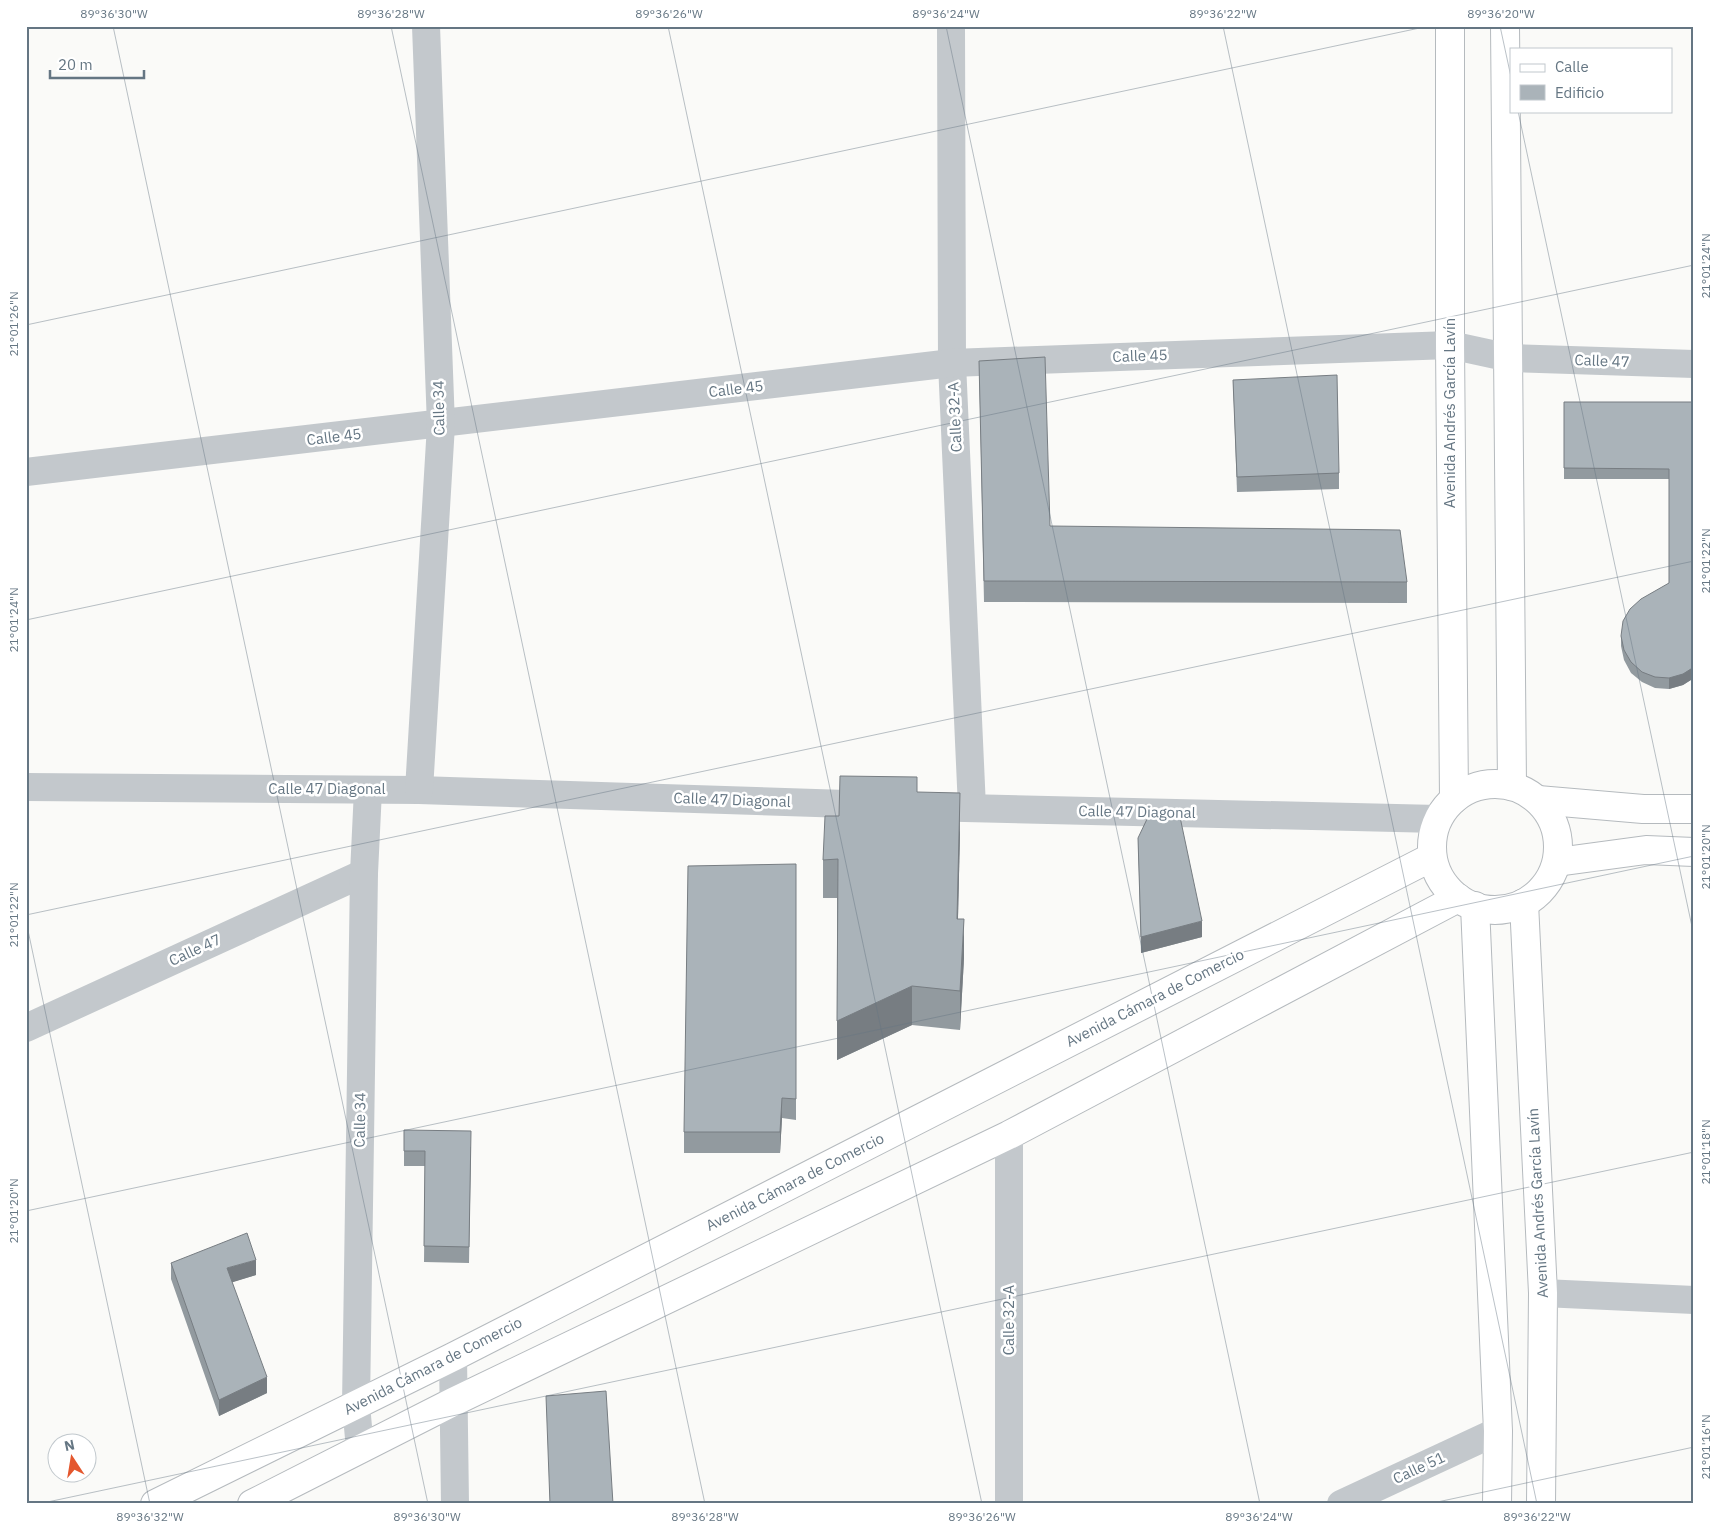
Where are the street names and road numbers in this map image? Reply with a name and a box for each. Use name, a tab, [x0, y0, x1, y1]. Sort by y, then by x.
street label: Avenida Andrés García Lavín	[1440, 318, 1459, 508]
street label: Calle 45	[1112, 345, 1168, 366]
street label: Calle 47	[1574, 350, 1630, 371]
street label: Calle 45	[707, 376, 764, 401]
street label: Calle 34	[429, 380, 448, 436]
street label: Calle 32-A	[943, 381, 966, 453]
street label: Calle 45	[305, 424, 362, 449]
street label: Calle 47 Diagonal	[268, 779, 386, 798]
street label: Calle 47 Diagonal	[673, 788, 791, 811]
street label: Calle 47 Diagonal	[1078, 801, 1196, 822]
street label: Calle 47	[166, 929, 224, 970]
street label: Avenida Cámara de Comercio	[1063, 944, 1247, 1051]
street label: Calle 34	[350, 1092, 369, 1148]
street label: Avenida Andrés García Lavín	[1523, 1107, 1552, 1299]
street label: Avenida Cámara de Comercio	[703, 1128, 887, 1235]
street label: Calle 32-A	[999, 1284, 1018, 1355]
street label: Avenida Cámara de Comercio	[341, 1312, 525, 1419]
street label: Calle 51	[1390, 1447, 1448, 1488]

